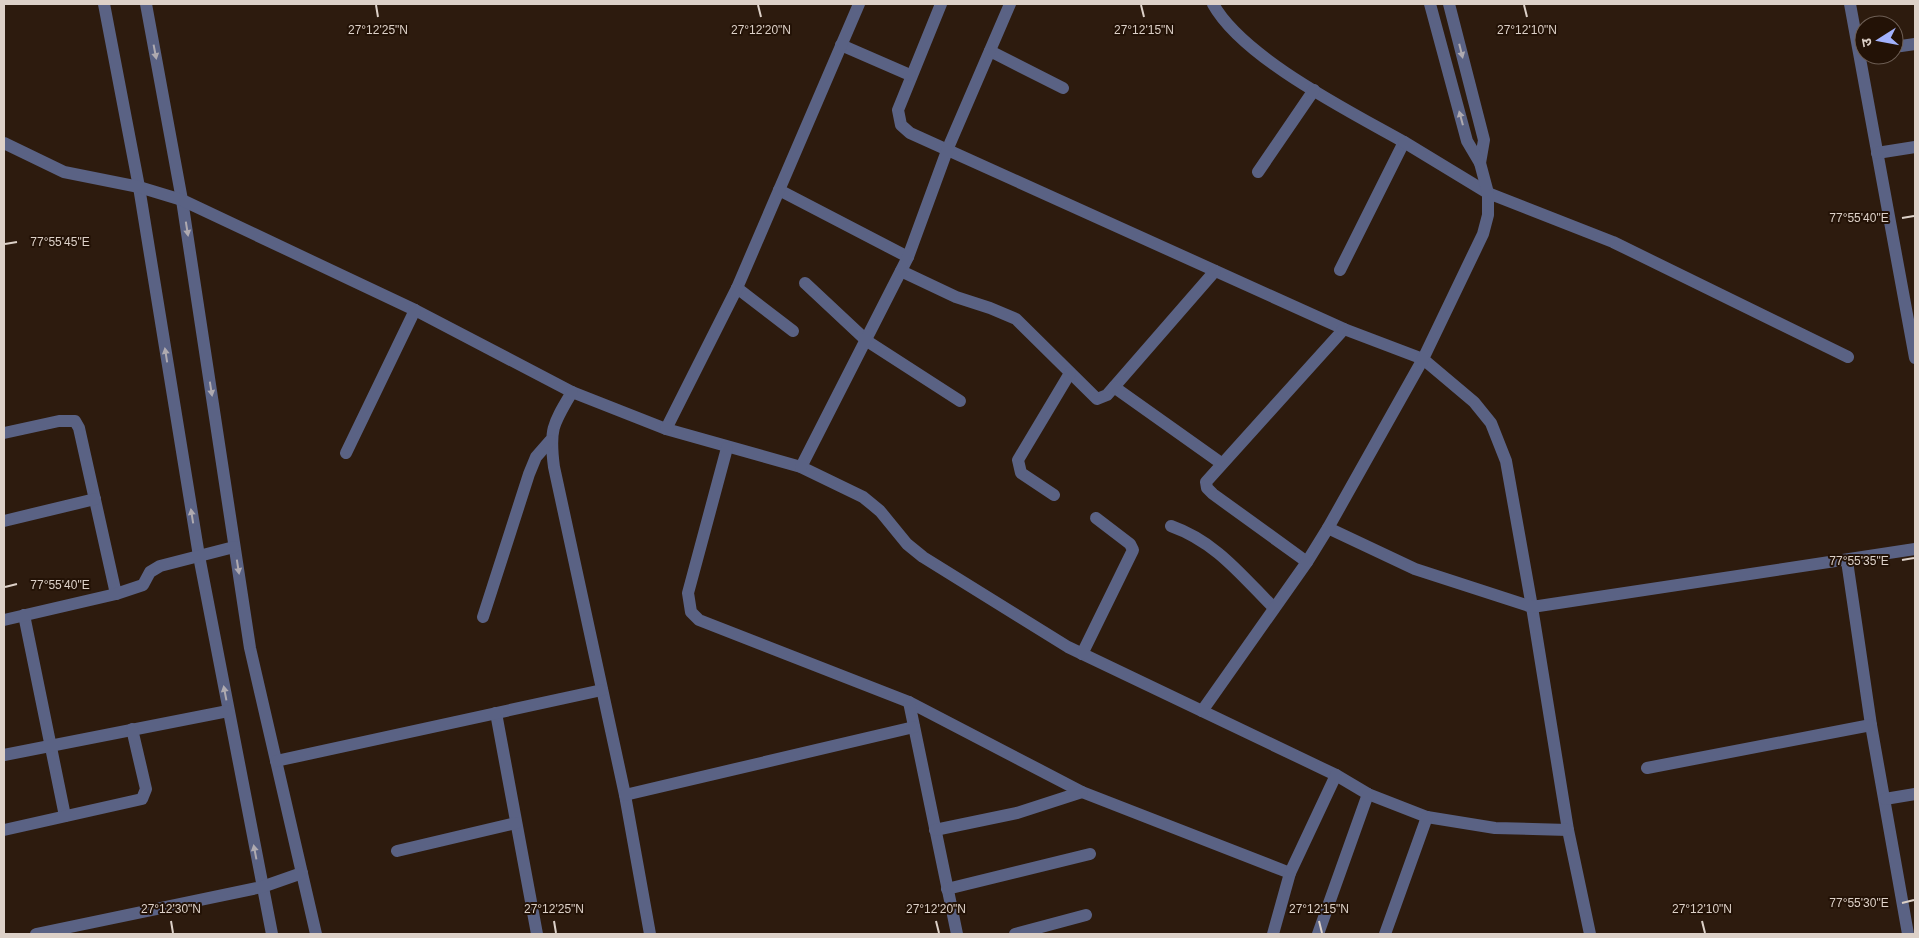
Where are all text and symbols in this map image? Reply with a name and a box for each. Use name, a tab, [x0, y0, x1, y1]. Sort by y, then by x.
north arrow	[1854, 15, 1904, 65]
text: 27°12'25"N	[348, 23, 408, 37]
text: 27°12'20"N	[731, 23, 791, 37]
text: 27°12'15"N	[1114, 23, 1174, 37]
text: 27°12'10"N	[1497, 23, 1557, 37]
text: उ	[1857, 36, 1875, 48]
one-way arrow	[1457, 43, 1465, 58]
one-way arrow	[151, 44, 159, 60]
one-way arrow	[1457, 111, 1465, 126]
text: 77°55'40"E	[1829, 211, 1889, 225]
one-way arrow	[183, 221, 191, 237]
text: 77°55'45"E	[30, 235, 90, 249]
one-way arrow	[161, 347, 169, 363]
one-way arrow	[207, 382, 215, 398]
one-way arrow	[187, 507, 195, 523]
text: 77°55'35"E	[1829, 554, 1889, 568]
one-way arrow	[234, 560, 242, 576]
text: 77°55'40"E	[30, 578, 90, 592]
one-way arrow	[220, 684, 228, 700]
one-way arrow	[251, 845, 259, 860]
text: 77°55'30"E	[1829, 896, 1889, 910]
text: 27°12'30"N	[141, 902, 201, 916]
text: 27°12'25"N	[524, 902, 584, 916]
text: 27°12'20"N	[906, 902, 966, 916]
text: 27°12'15"N	[1289, 902, 1349, 916]
text: 27°12'10"N	[1672, 902, 1732, 916]

